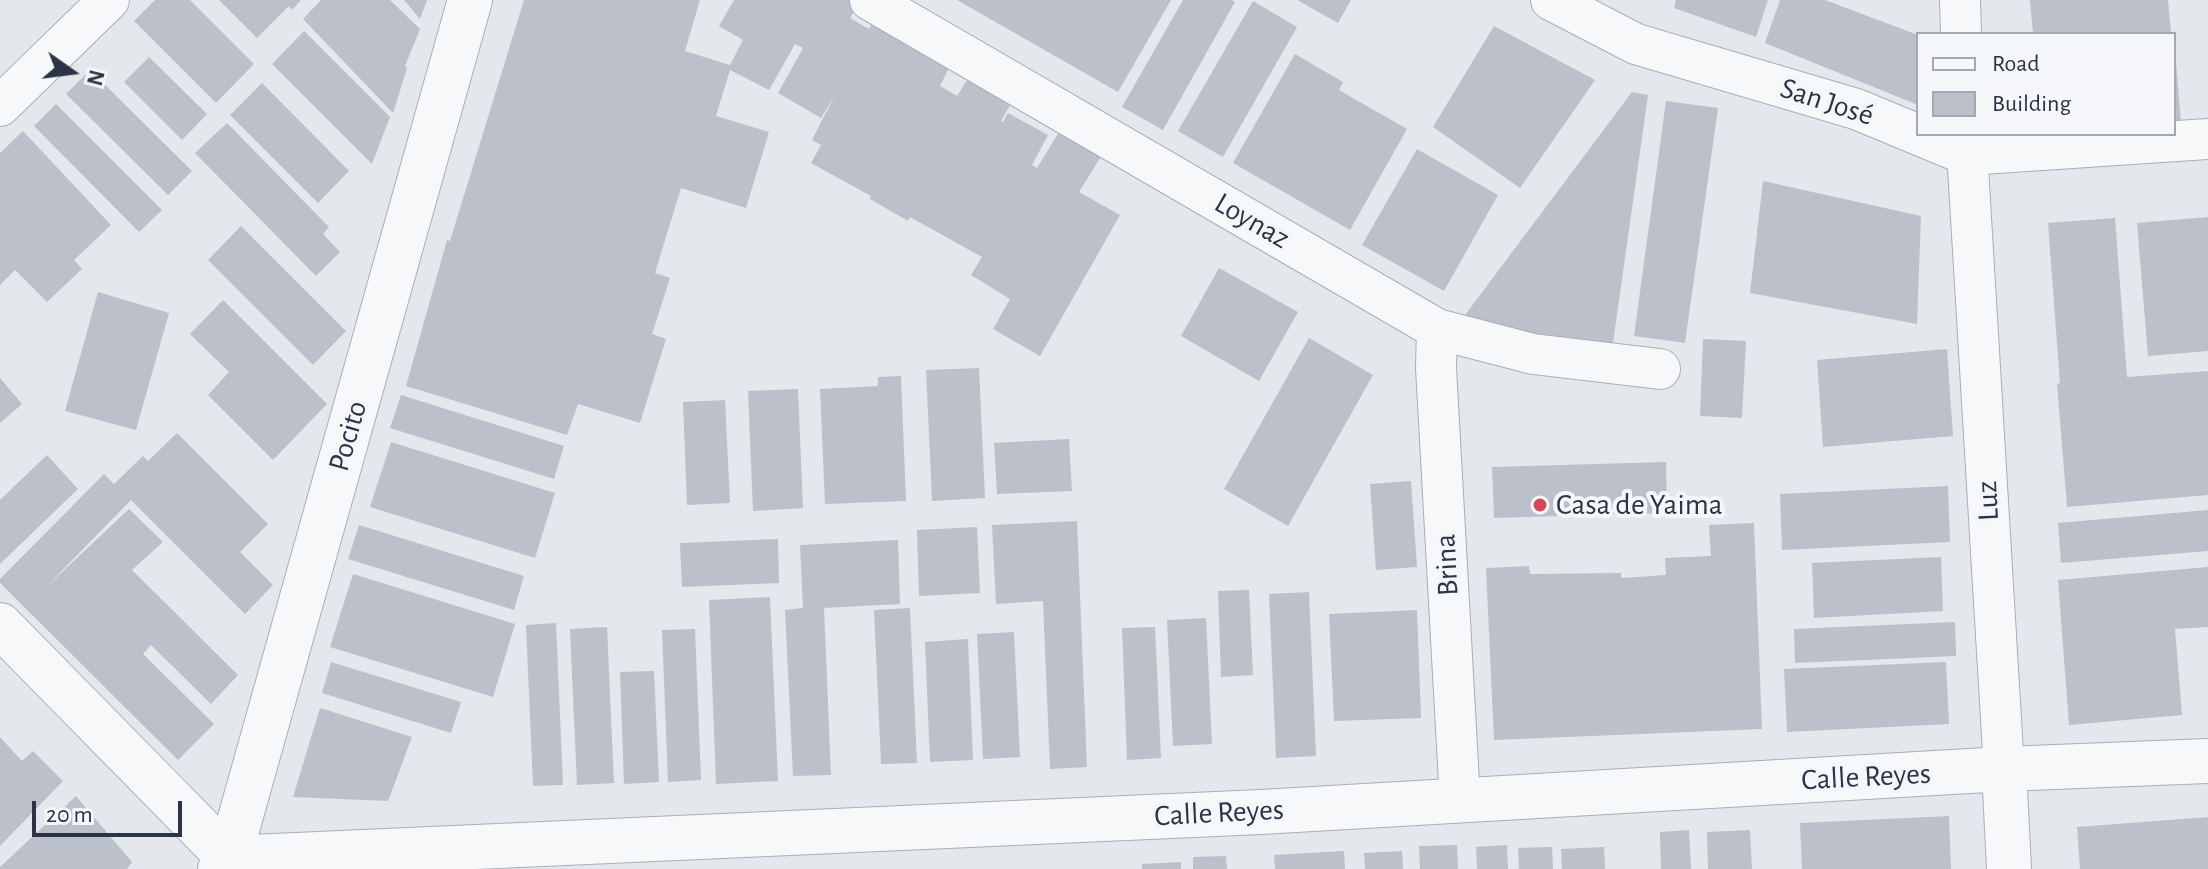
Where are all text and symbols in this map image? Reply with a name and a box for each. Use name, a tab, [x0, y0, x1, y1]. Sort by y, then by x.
north arrow	[32, 32, 112, 112]
legend	[1916, 32, 2176, 136]
text: Road	[1992, 52, 2040, 76]
text: N	[83, 68, 108, 88]
street label: San José	[1776, 70, 1878, 134]
text: Building	[1992, 92, 2071, 116]
street label: Loynaz	[1208, 185, 1296, 257]
street label: Pocito	[321, 397, 375, 475]
street label: Luz	[1969, 480, 2007, 522]
place label: Casa de Yaima	[1556, 487, 1723, 523]
marker: Casa de Yaima	[1531, 496, 1549, 514]
street label: Brina	[1427, 533, 1467, 597]
street label: Calle Reyes	[1800, 756, 1932, 798]
scale bar	[36, 785, 186, 835]
street label: Calle Reyes	[1153, 792, 1285, 834]
text: 20 m	[46, 803, 93, 827]

